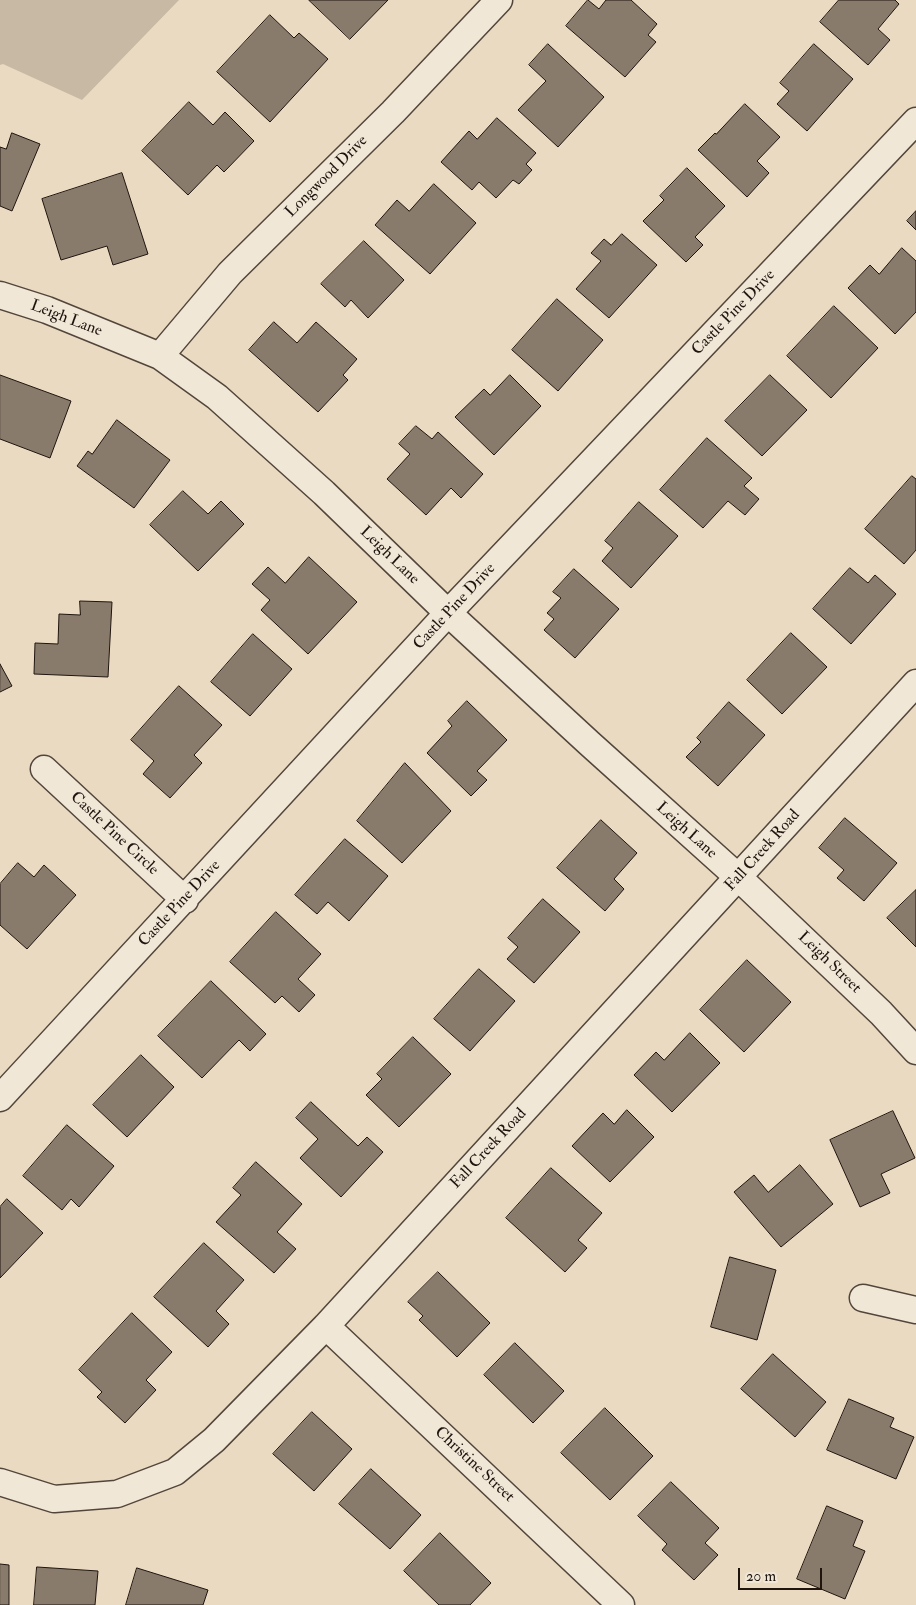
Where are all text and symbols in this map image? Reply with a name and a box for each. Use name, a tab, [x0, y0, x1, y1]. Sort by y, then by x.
street label: Longwood Drive	[282, 132, 372, 222]
street label: Castle Pine Drive	[688, 266, 780, 360]
street label: Leigh Lane	[27, 297, 105, 341]
street label: Leigh Lane	[355, 523, 423, 589]
street label: Castle Pine Drive	[410, 560, 500, 654]
street label: Castle Pine Circle	[66, 788, 162, 880]
street label: Leigh Lane	[652, 799, 720, 863]
street label: Fall Creek Road	[721, 806, 805, 896]
street label: Castle Pine Drive	[135, 857, 225, 951]
street label: Leigh Street	[793, 928, 865, 998]
street label: Fall Creek Road	[447, 1105, 531, 1193]
street label: Christine Street	[430, 1423, 518, 1507]
scale bar	[741, 1558, 825, 1590]
text: 20 m	[746, 1567, 776, 1586]

